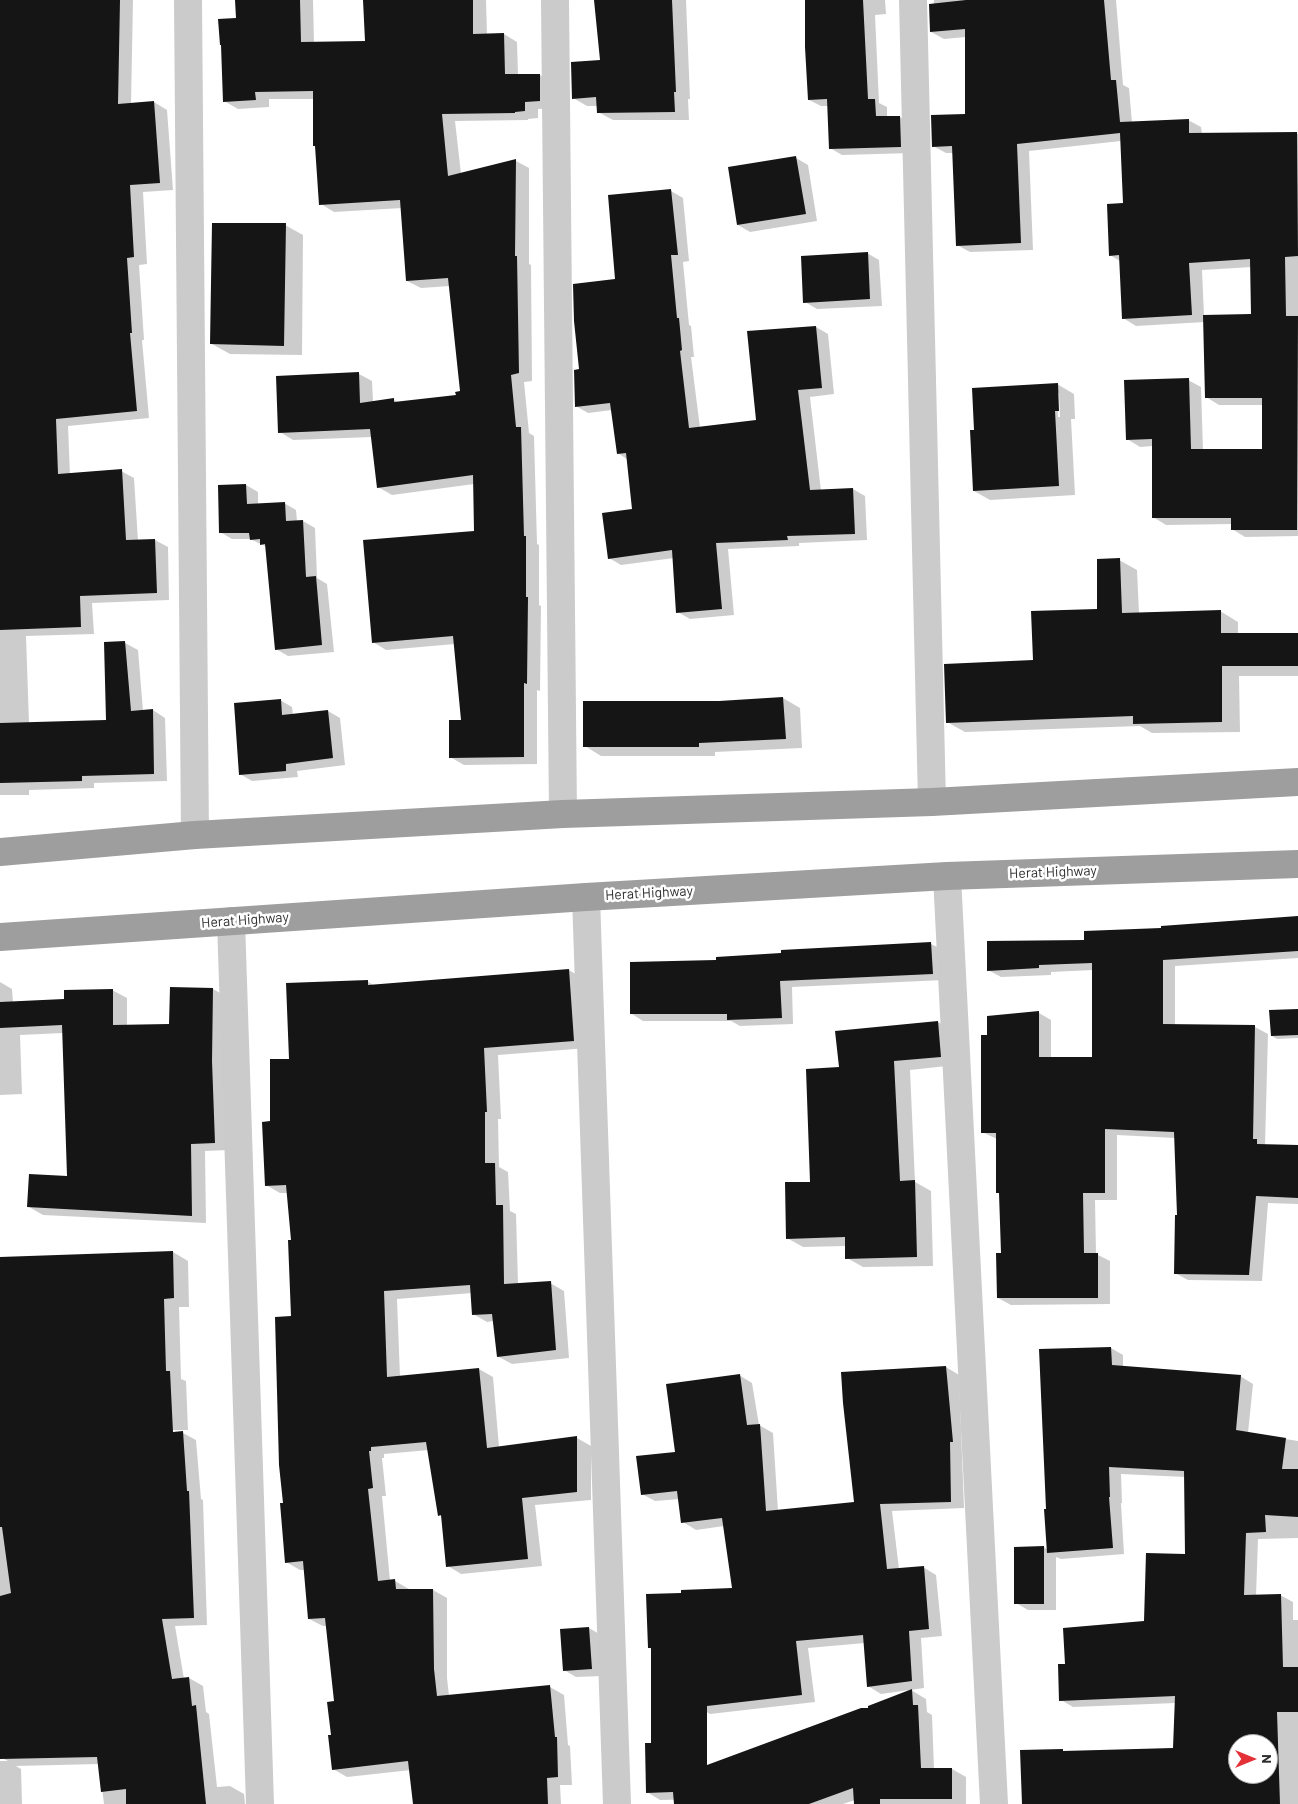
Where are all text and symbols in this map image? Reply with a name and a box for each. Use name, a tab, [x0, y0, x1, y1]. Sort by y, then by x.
street label: Herat Highway	[1009, 862, 1097, 882]
street label: Herat Highway	[605, 882, 693, 904]
street label: Herat Highway	[201, 909, 289, 931]
north arrow	[1228, 1734, 1278, 1784]
text: N	[1259, 1754, 1276, 1764]

